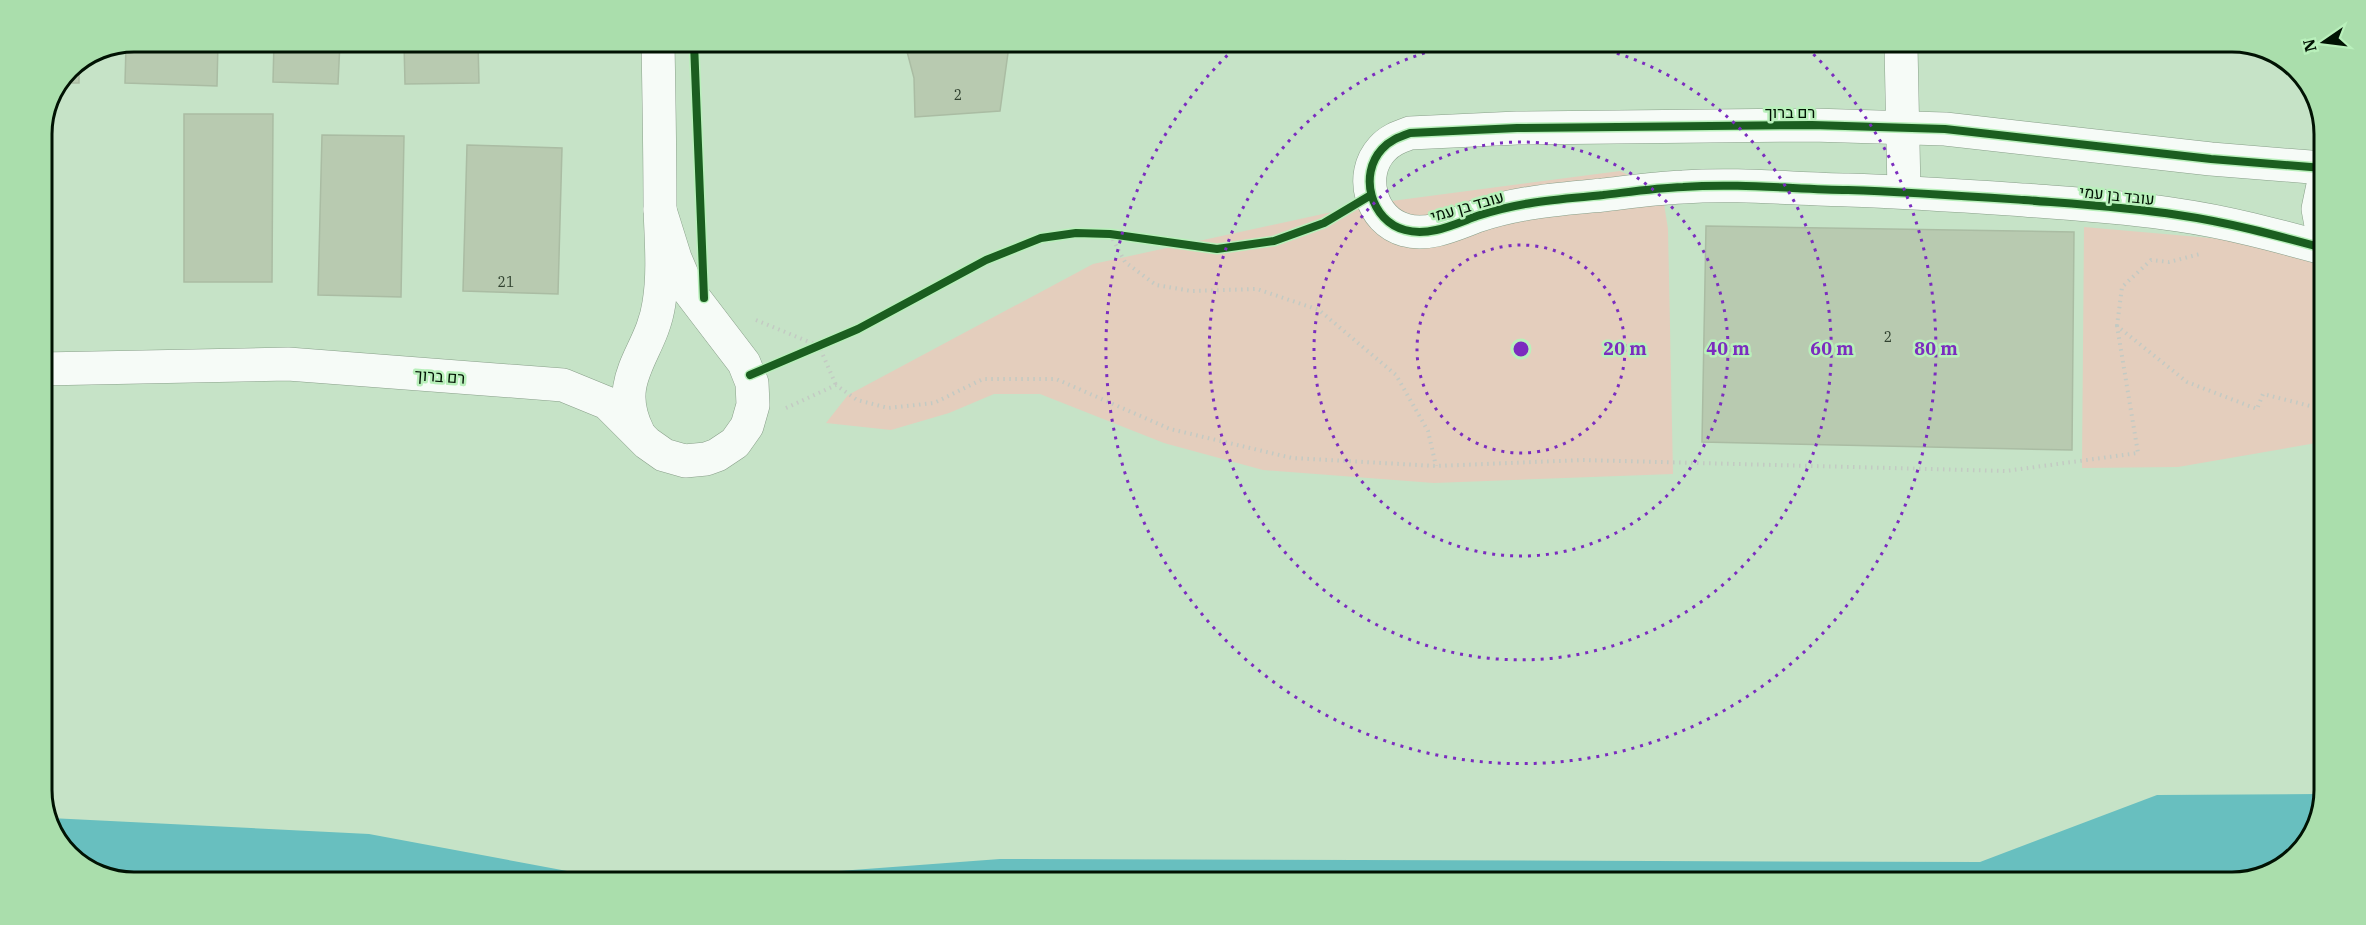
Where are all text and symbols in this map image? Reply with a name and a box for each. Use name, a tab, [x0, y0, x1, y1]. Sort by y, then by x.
north arrow	[2294, 12, 2354, 72]
text: N	[2298, 37, 2321, 54]
house number: 2	[954, 86, 962, 104]
street label: רם ברוך	[1765, 102, 1815, 122]
street label: עובד בן עמי	[2078, 181, 2156, 209]
street label: עובד בן עמי	[1428, 186, 1506, 226]
house number: 21	[498, 273, 514, 291]
house number: 2	[1884, 328, 1892, 346]
text: 20 m	[1603, 337, 1647, 360]
text: 40 m	[1706, 337, 1750, 360]
text: 60 m	[1810, 337, 1854, 360]
text: 80 m	[1914, 337, 1958, 360]
centre of rings	[1511, 339, 1531, 359]
street label: רם ברוך	[414, 364, 466, 388]

